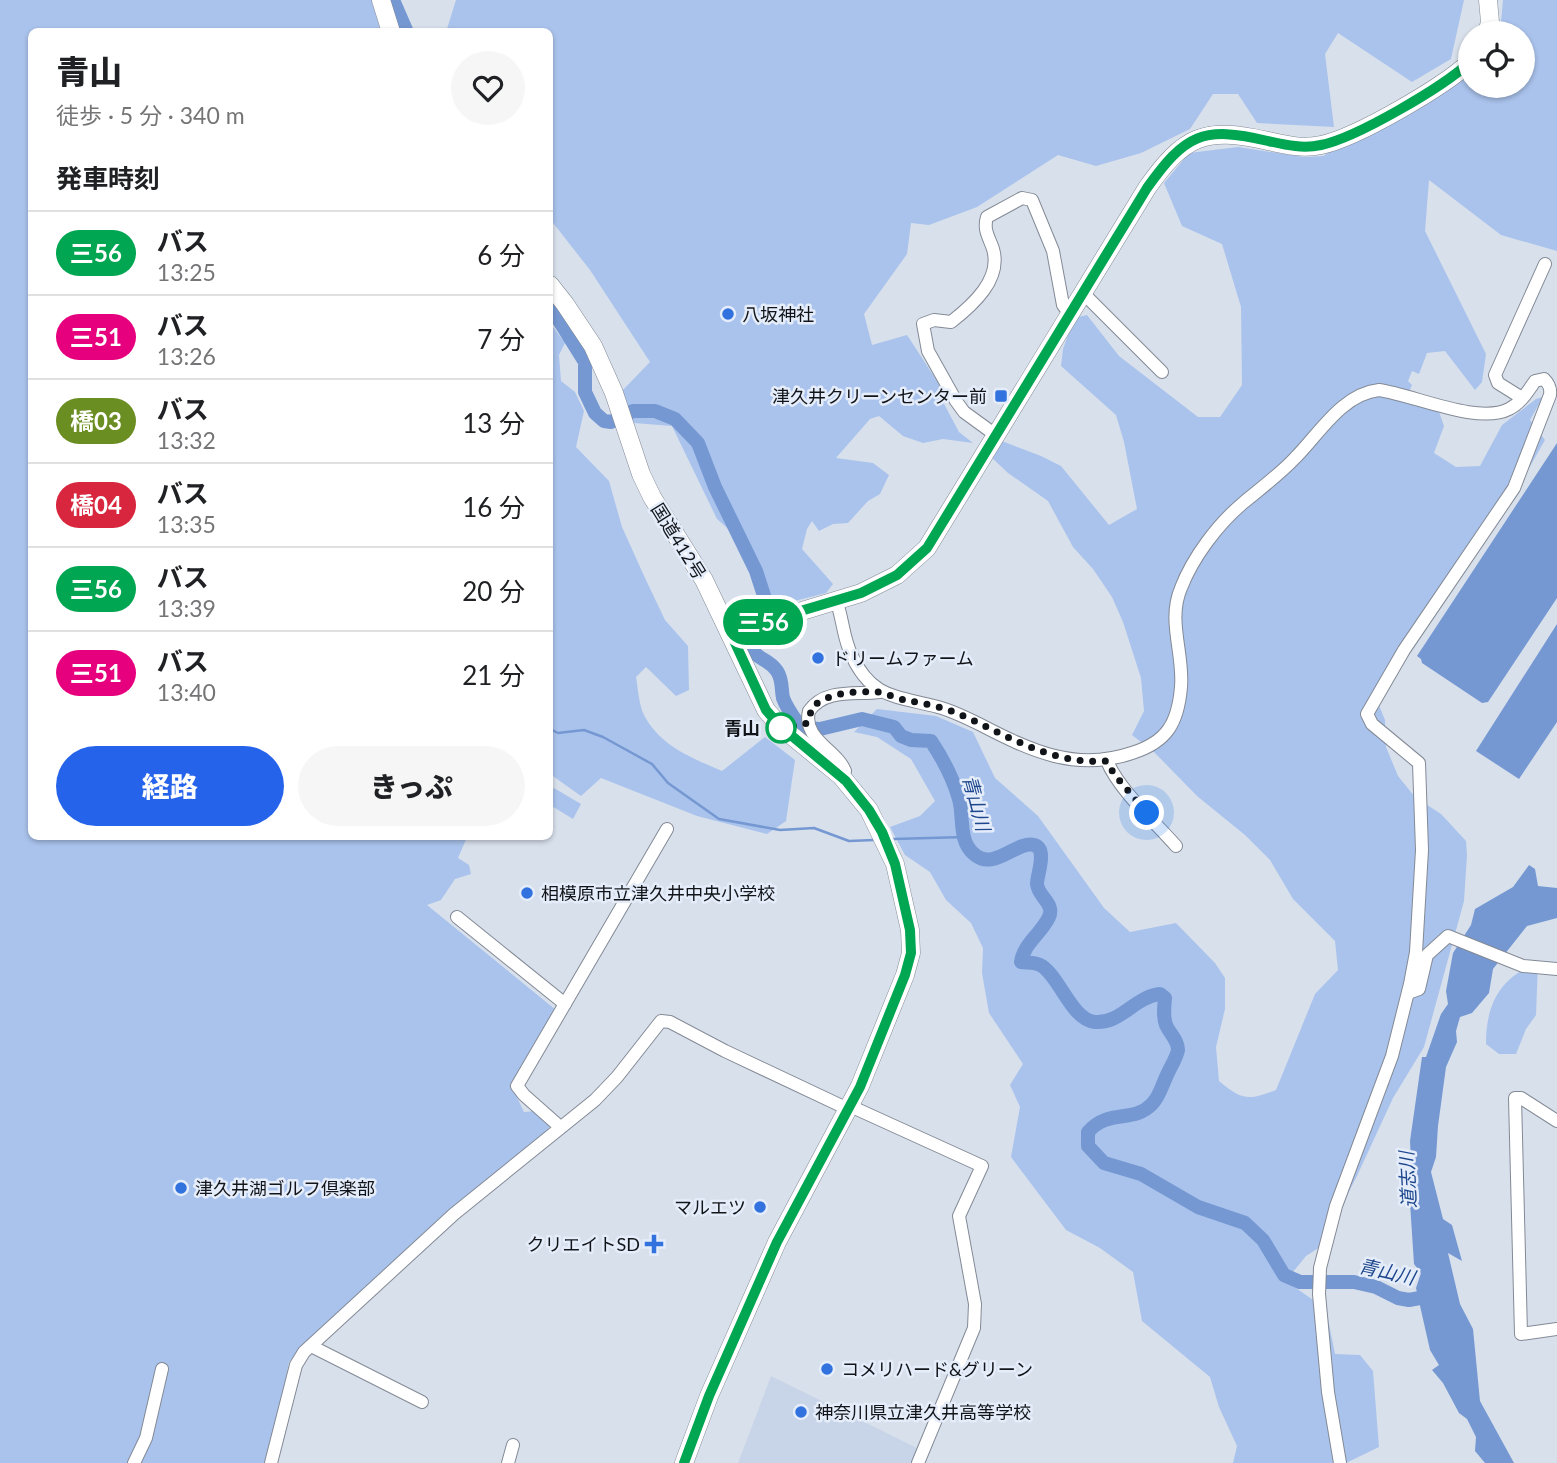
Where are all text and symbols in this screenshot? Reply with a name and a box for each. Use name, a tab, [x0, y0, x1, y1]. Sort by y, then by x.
map controls	[1458, 21, 1535, 98]
button: locate	[1458, 21, 1535, 98]
text: 青山	[56, 51, 122, 91]
button: heart	[451, 51, 525, 125]
text: 徒歩 · 5 分 · 340 m	[56, 101, 245, 129]
text: 発車時刻	[56, 162, 160, 194]
text: バス	[157, 225, 209, 257]
text: 三56	[70, 238, 122, 267]
text: 6 分	[477, 239, 525, 271]
text: 13:25	[157, 258, 216, 286]
place label: 八坂神社	[742, 303, 814, 325]
marker: 八坂神社	[720, 306, 736, 322]
text: バス	[157, 309, 209, 341]
text: 三51	[70, 322, 122, 351]
text: 7 分	[477, 323, 525, 355]
text: 13:26	[157, 342, 216, 370]
place label: 津久井クリーンセンター前	[772, 385, 987, 407]
marker: 津久井クリーンセンター前	[993, 388, 1009, 404]
text: バス	[157, 393, 209, 425]
text: 橋03	[70, 406, 122, 435]
text: 13 分	[462, 407, 525, 439]
text: 13:32	[157, 426, 216, 454]
text: バス	[157, 477, 209, 509]
text: 橋04	[70, 490, 122, 519]
text: 16 分	[462, 491, 525, 523]
street label: 国道412号	[647, 499, 711, 583]
text: 13:35	[157, 510, 216, 538]
text: バス	[157, 561, 209, 593]
text: 三56	[70, 574, 122, 603]
text: 20 分	[462, 575, 525, 607]
text: 13:39	[157, 594, 216, 622]
line badge: 三56	[723, 599, 803, 645]
text: 三56	[737, 607, 789, 636]
text: バス	[157, 645, 209, 677]
place label: ドリームファーム	[832, 647, 974, 669]
marker: ドリームファーム	[810, 650, 826, 666]
text: 三51	[70, 658, 122, 687]
text: 21 分	[462, 659, 525, 691]
text: 13:40	[157, 678, 216, 706]
marker: 青山	[766, 713, 796, 743]
place label: 青山	[724, 717, 760, 739]
button: 経路	[56, 746, 284, 826]
button: きっぷ	[298, 746, 525, 826]
water label: 青山川	[959, 772, 996, 835]
your location	[1129, 795, 1164, 830]
place label: 相模原市立津久井中央小学校	[541, 882, 775, 904]
marker: 相模原市立津久井中央小学校	[519, 885, 535, 901]
water label: 道志川	[1394, 1149, 1420, 1209]
place label: 津久井湖ゴルフ倶楽部	[195, 1177, 375, 1199]
marker: 津久井湖ゴルフ倶楽部	[173, 1180, 189, 1196]
place label: マルエツ	[674, 1196, 746, 1218]
marker: マルエツ	[752, 1199, 768, 1215]
place label: クリエイトSD	[527, 1233, 640, 1255]
marker: クリエイトSD	[646, 1236, 662, 1252]
water label: 青山川	[1357, 1253, 1419, 1289]
place label: コメリハード&グリーン	[841, 1358, 1033, 1380]
marker: コメリハード&グリーン	[819, 1361, 835, 1377]
place label: 神奈川県立津久井高等学校	[815, 1401, 1031, 1423]
marker: 神奈川県立津久井高等学校	[793, 1404, 809, 1420]

